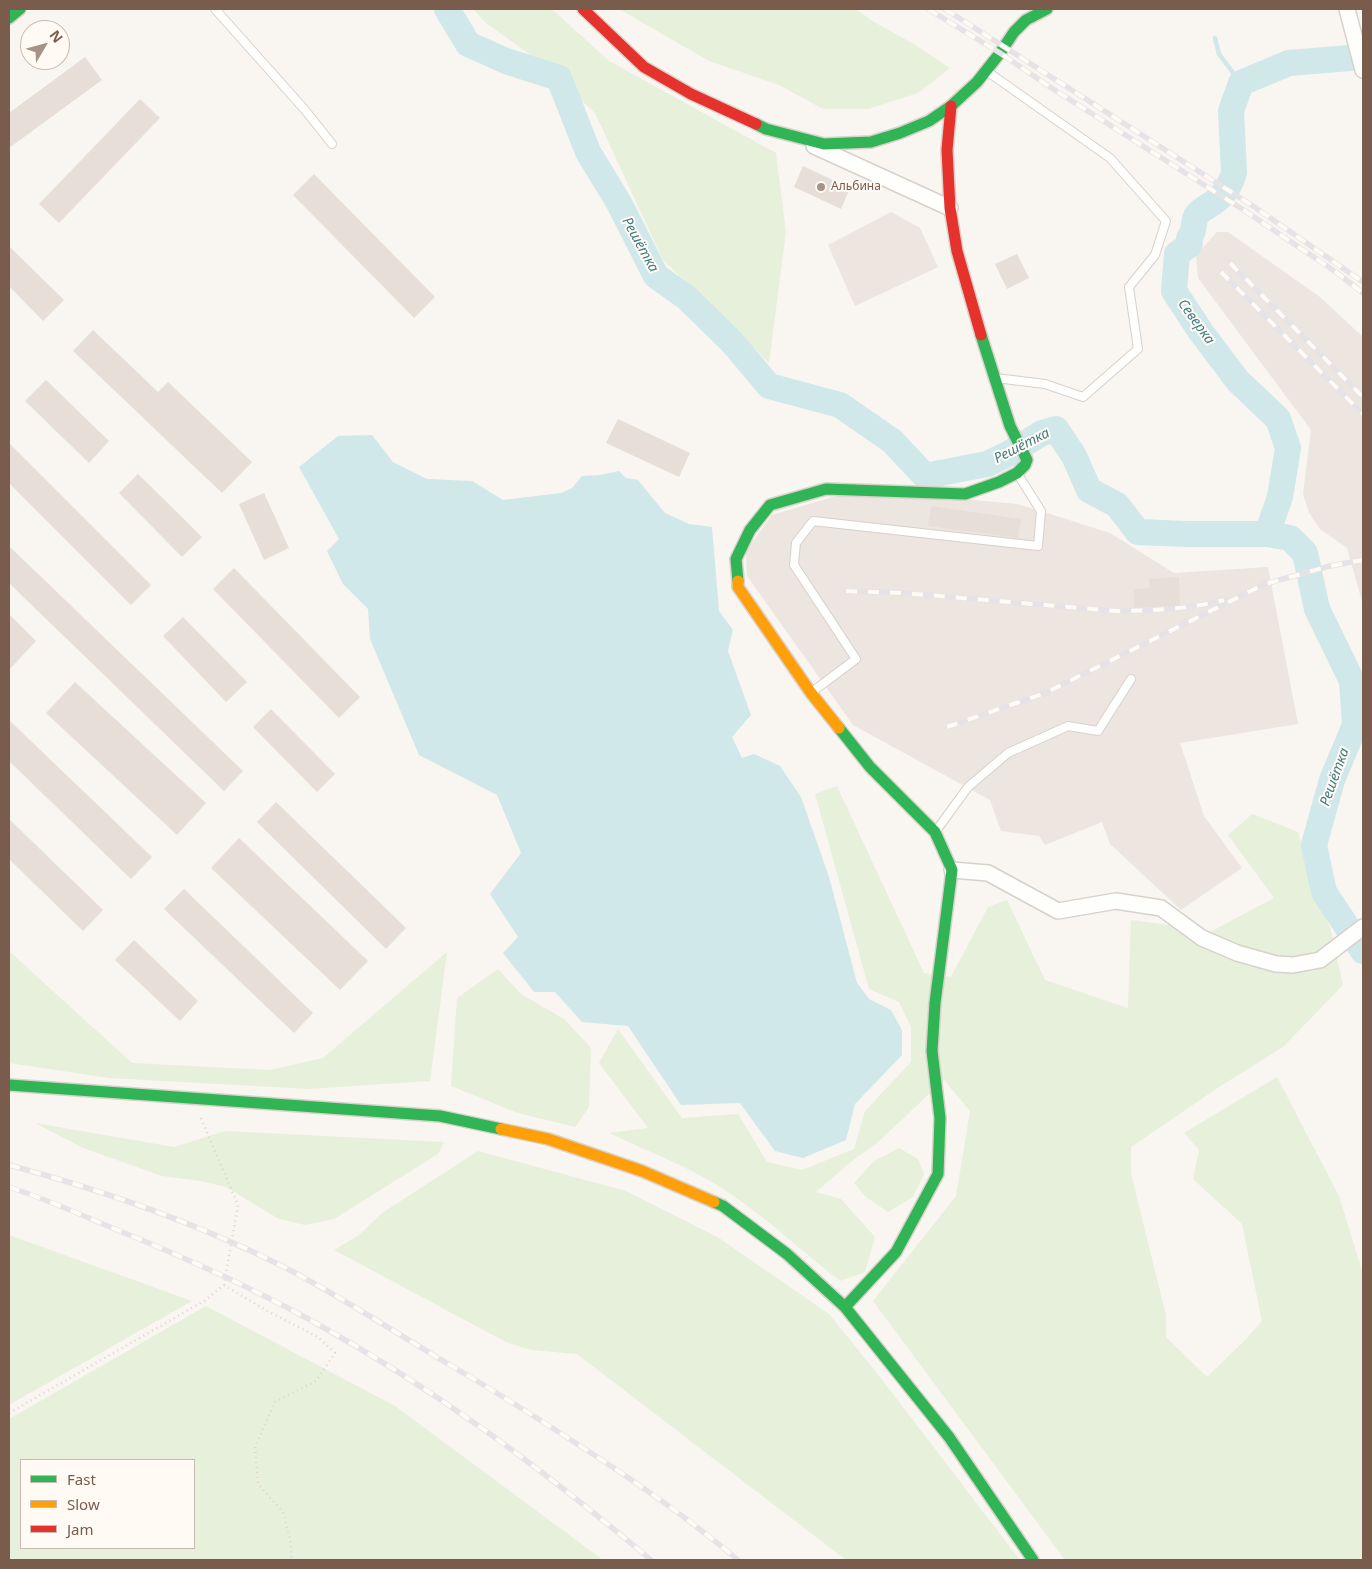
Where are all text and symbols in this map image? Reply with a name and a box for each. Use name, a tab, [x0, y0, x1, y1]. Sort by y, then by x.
north arrow	[20, 20, 70, 70]
text: N	[46, 26, 68, 47]
place label: Альбина	[831, 180, 881, 194]
marker: Альбина	[815, 181, 827, 193]
water label: Решётка	[618, 215, 662, 275]
water label: Северка	[1174, 296, 1218, 348]
water label: Решётка	[991, 425, 1053, 467]
water label: Решётка	[1317, 746, 1353, 808]
legend	[20, 1459, 195, 1549]
text: Fast	[67, 1469, 96, 1489]
text: Slow	[67, 1494, 100, 1514]
text: Jam	[67, 1519, 94, 1539]

